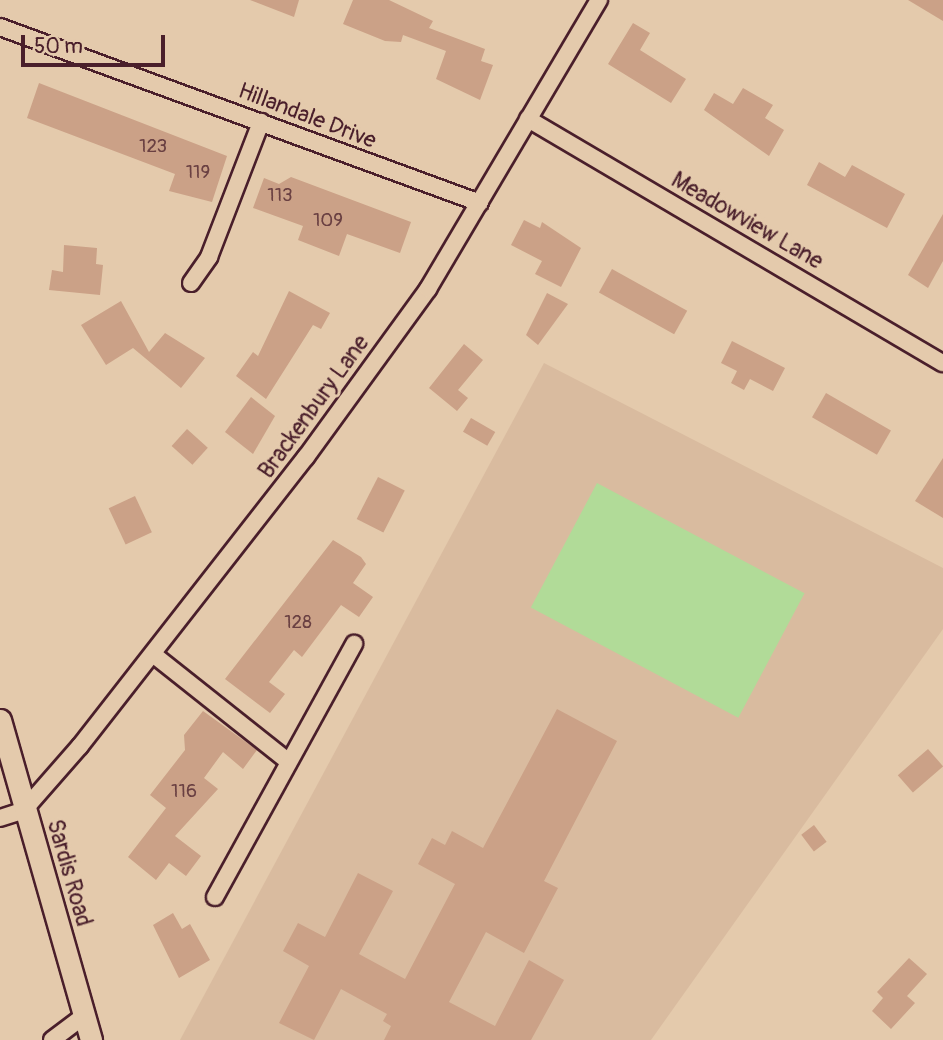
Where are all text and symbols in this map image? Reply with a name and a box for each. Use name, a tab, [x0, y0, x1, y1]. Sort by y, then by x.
scale bar	[24, 21, 168, 65]
text: 50 m	[34, 33, 83, 60]
street label: Hillandale Drive	[234, 77, 380, 155]
house number: 123	[139, 136, 167, 158]
house number: 119	[186, 162, 210, 184]
street label: Meadowview Lane	[666, 166, 828, 276]
house number: 113	[267, 185, 293, 207]
house number: 109	[313, 210, 343, 232]
street label: Brackenbury Lane	[253, 330, 375, 484]
house number: 128	[284, 612, 312, 634]
house number: 116	[171, 781, 197, 803]
street label: Sardis Road	[41, 816, 97, 930]

